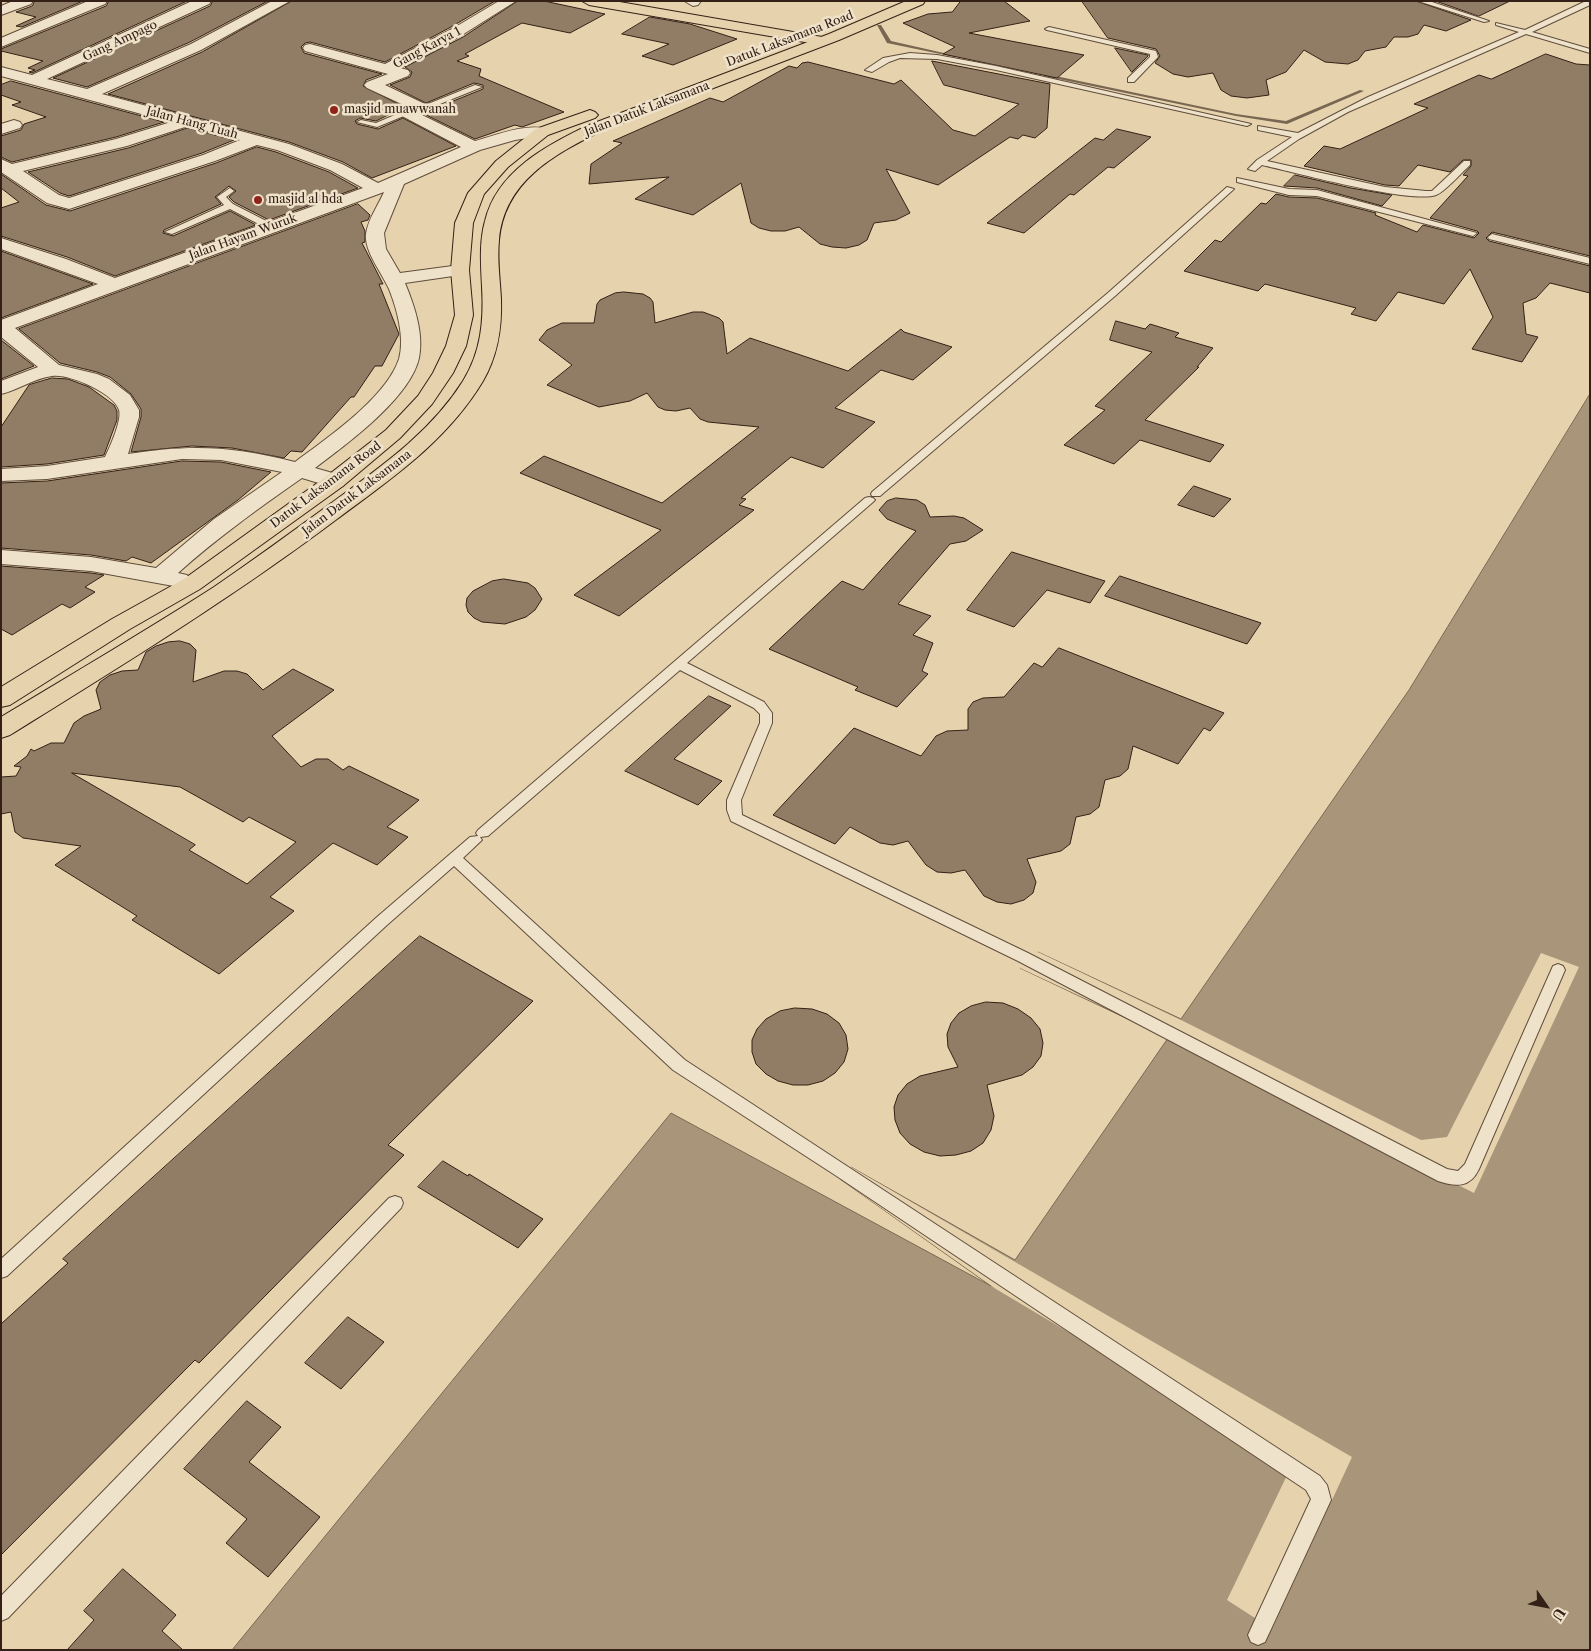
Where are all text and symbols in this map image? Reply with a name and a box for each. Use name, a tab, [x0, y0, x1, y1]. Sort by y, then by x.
street label: Datuk Laksamana Road	[725, 8, 855, 70]
street label: Gang Ampago	[80, 17, 160, 65]
street label: Gang Karya 1	[391, 24, 463, 72]
street label: Jalan Datuk Laksamana	[582, 78, 712, 140]
place label: masjid muawwanah	[344, 103, 456, 117]
street label: Jalan Hang Tuah	[145, 104, 239, 142]
marker: masjid muawwanah	[328, 104, 340, 116]
place label: masjid al hda	[268, 193, 343, 207]
marker: masjid al hda	[252, 194, 264, 206]
street label: Jalan Hayam Wuruk	[187, 211, 299, 263]
street label: Datuk Laksamana Road	[268, 439, 384, 531]
street label: Jalan Datuk Laksamana	[300, 447, 414, 539]
north arrow	[1521, 1581, 1571, 1631]
text: U	[1548, 1604, 1569, 1624]

